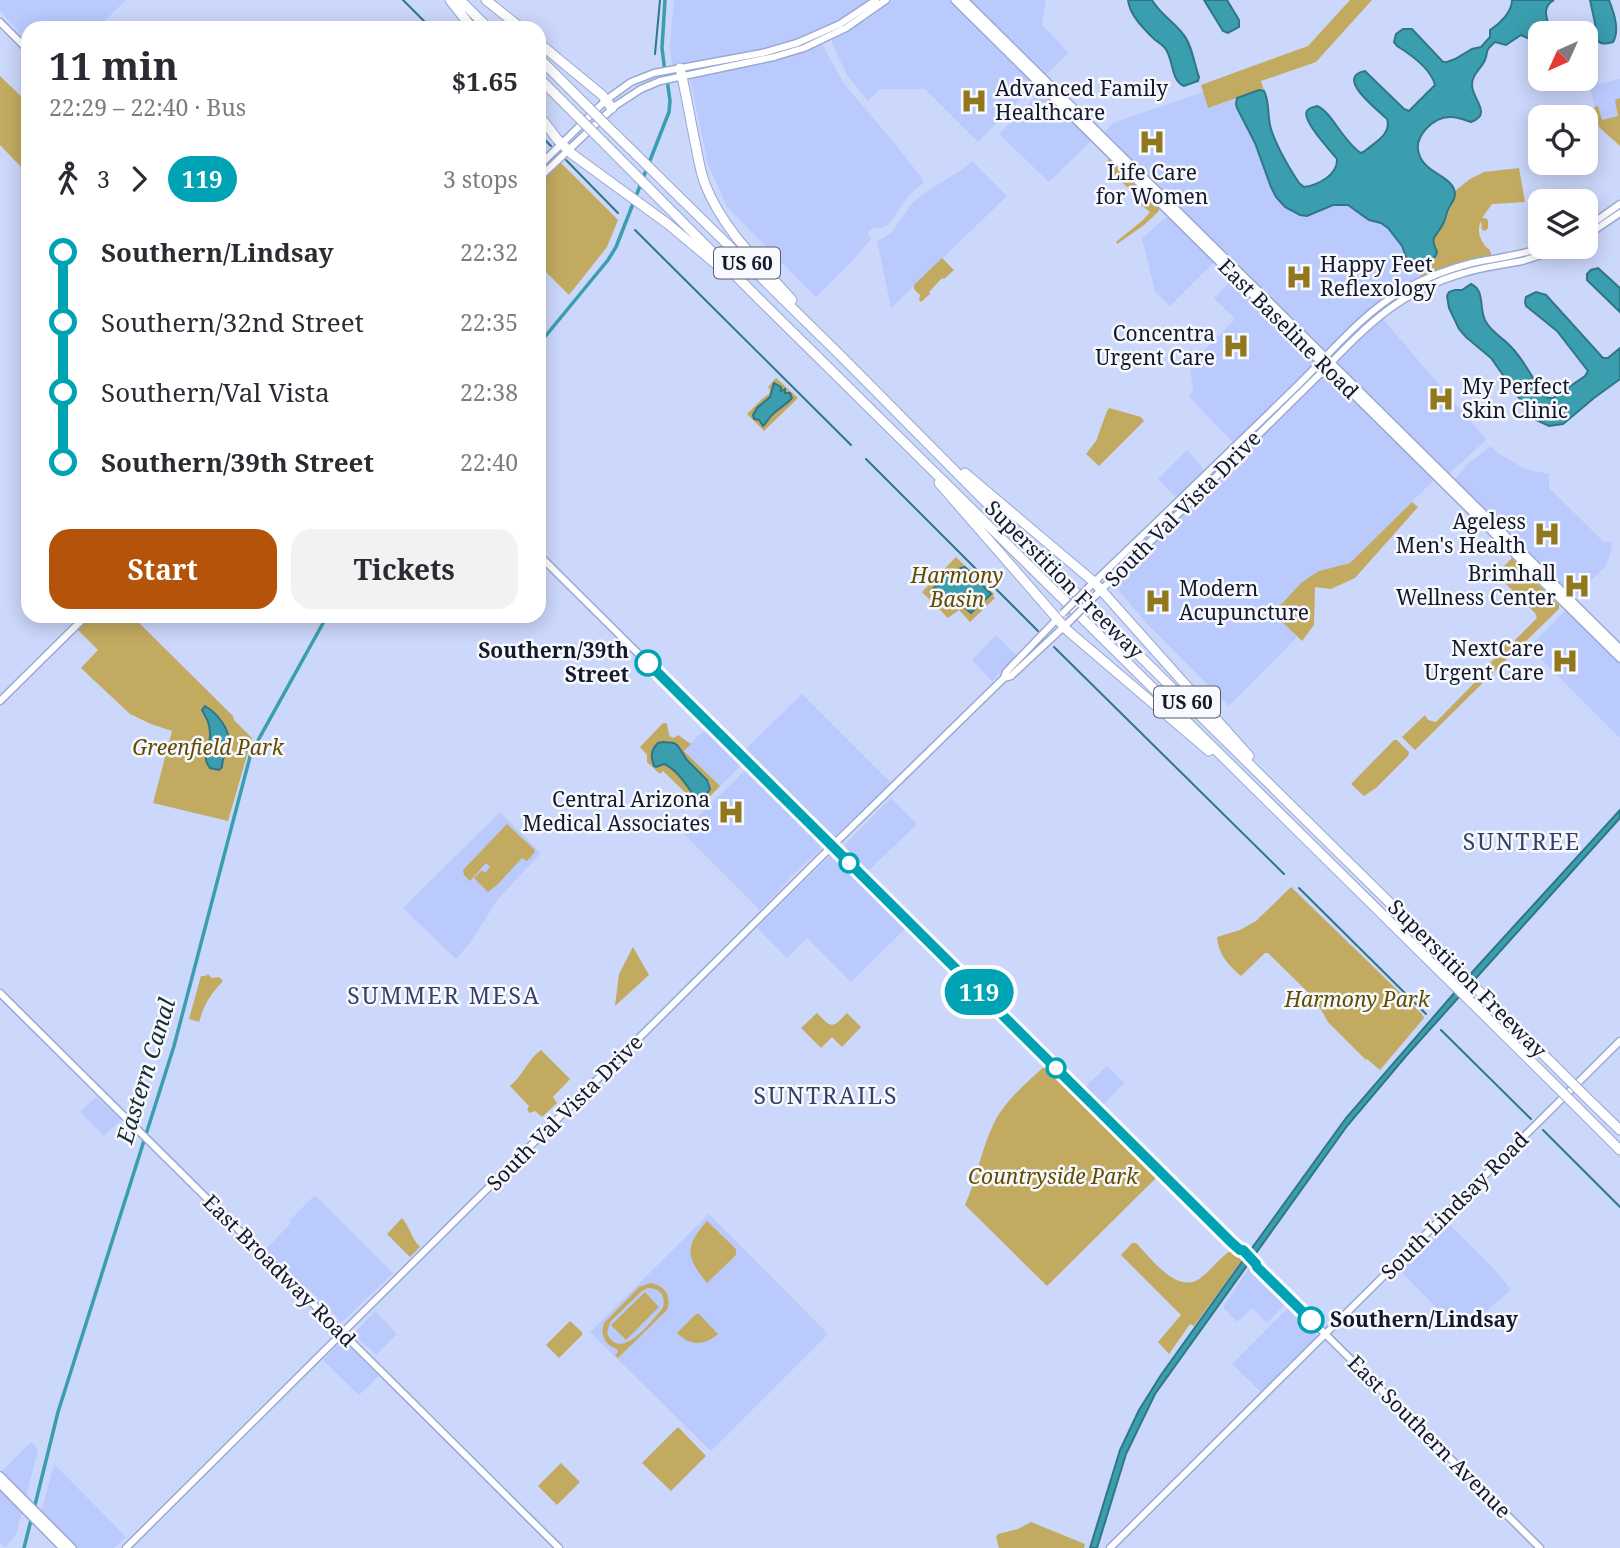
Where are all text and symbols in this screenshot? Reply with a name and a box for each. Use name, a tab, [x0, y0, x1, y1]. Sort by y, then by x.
north arrow	[1528, 21, 1598, 91]
map controls	[1528, 21, 1598, 259]
text: 11 min	[49, 39, 178, 91]
text: $1.65	[452, 63, 518, 99]
place label: Advanced Family Healthcare	[995, 74, 1168, 126]
hospital icon: Advanced Family Healthcare	[959, 86, 989, 116]
text: 22:29 – 22:40 · Bus	[49, 91, 246, 123]
button: locate	[1528, 105, 1598, 175]
hospital icon: Life Care for Women	[1137, 127, 1167, 157]
place label: Life Care for Women	[1096, 158, 1208, 210]
icon: walk	[49, 160, 87, 198]
icon: forward	[120, 160, 158, 198]
text: 119	[182, 162, 223, 195]
text: 3	[97, 163, 110, 195]
text: 3 stops	[443, 163, 518, 195]
button: layers	[1528, 189, 1598, 259]
text: Southern/Lindsay	[101, 234, 334, 270]
text: 22:32	[460, 236, 518, 268]
road number: US 60	[714, 247, 780, 278]
place label: Happy Feet Reflexology	[1320, 250, 1436, 302]
street label: East Baseline Road	[1212, 252, 1365, 405]
hospital icon: Happy Feet Reflexology	[1284, 262, 1314, 292]
text: Southern/32nd Street	[101, 304, 364, 340]
text: 22:35	[460, 306, 518, 338]
place label: Concentra Urgent Care	[1095, 319, 1215, 371]
hospital icon: Concentra Urgent Care	[1221, 331, 1251, 361]
place label: My Perfect Skin Clinic	[1462, 372, 1570, 424]
text: Southern/Val Vista	[101, 374, 330, 410]
text: 22:38	[460, 376, 518, 408]
hospital icon: My Perfect Skin Clinic	[1426, 384, 1456, 414]
street label: South Val Vista Drive	[1098, 424, 1266, 592]
text: Southern/39th Street	[101, 444, 374, 480]
text: 22:40	[460, 446, 518, 478]
street label: Superstition Freeway	[979, 494, 1150, 665]
place label: Ageless Men's Health	[1396, 507, 1526, 559]
hospital icon: Ageless Men's Health	[1532, 519, 1562, 549]
button: Start	[49, 529, 277, 609]
button: Tickets	[291, 529, 518, 609]
place label: Brimhall Wellness Center	[1396, 559, 1556, 611]
park label: Harmony Basin	[910, 561, 1003, 613]
hospital icon: Brimhall Wellness Center	[1562, 571, 1592, 601]
place label: Modern Acupuncture	[1179, 574, 1309, 626]
hospital icon: Modern Acupuncture	[1143, 586, 1173, 616]
place label: NextCare Urgent Care	[1424, 634, 1544, 686]
place label: Southern/39th Street	[478, 636, 629, 688]
hospital icon: NextCare Urgent Care	[1550, 646, 1580, 676]
marker: Southern/39th Street	[635, 650, 661, 676]
road number: US 60	[1154, 687, 1220, 718]
park label: Greenfield Park	[132, 733, 285, 761]
place label: Central Arizona Medical Associates	[522, 785, 710, 837]
hospital icon: Central Arizona Medical Associates	[716, 797, 746, 827]
district label: SUNTREE	[1463, 825, 1581, 857]
unlabelled marker	[839, 853, 859, 873]
street label: Superstition Freeway	[1382, 893, 1553, 1064]
line badge: 119	[939, 969, 1019, 1015]
text: 119	[959, 975, 999, 1008]
district label: SUMMER MESA	[347, 979, 541, 1011]
park label: Harmony Park	[1283, 985, 1431, 1013]
water label: Eastern Canal	[107, 994, 182, 1148]
street label: South Val Vista Drive	[480, 1028, 648, 1196]
unlabelled marker	[1046, 1058, 1066, 1078]
district label: SUNTRAILS	[753, 1079, 899, 1111]
street label: South Lindsay Road	[1374, 1125, 1534, 1285]
park label: Countryside Park	[968, 1162, 1139, 1190]
street label: East Broadway Road	[197, 1188, 362, 1353]
place label: Southern/Lindsay	[1330, 1305, 1519, 1333]
marker: Southern/Lindsay	[1298, 1307, 1324, 1333]
street label: East Southern Avenue	[1342, 1349, 1517, 1524]

